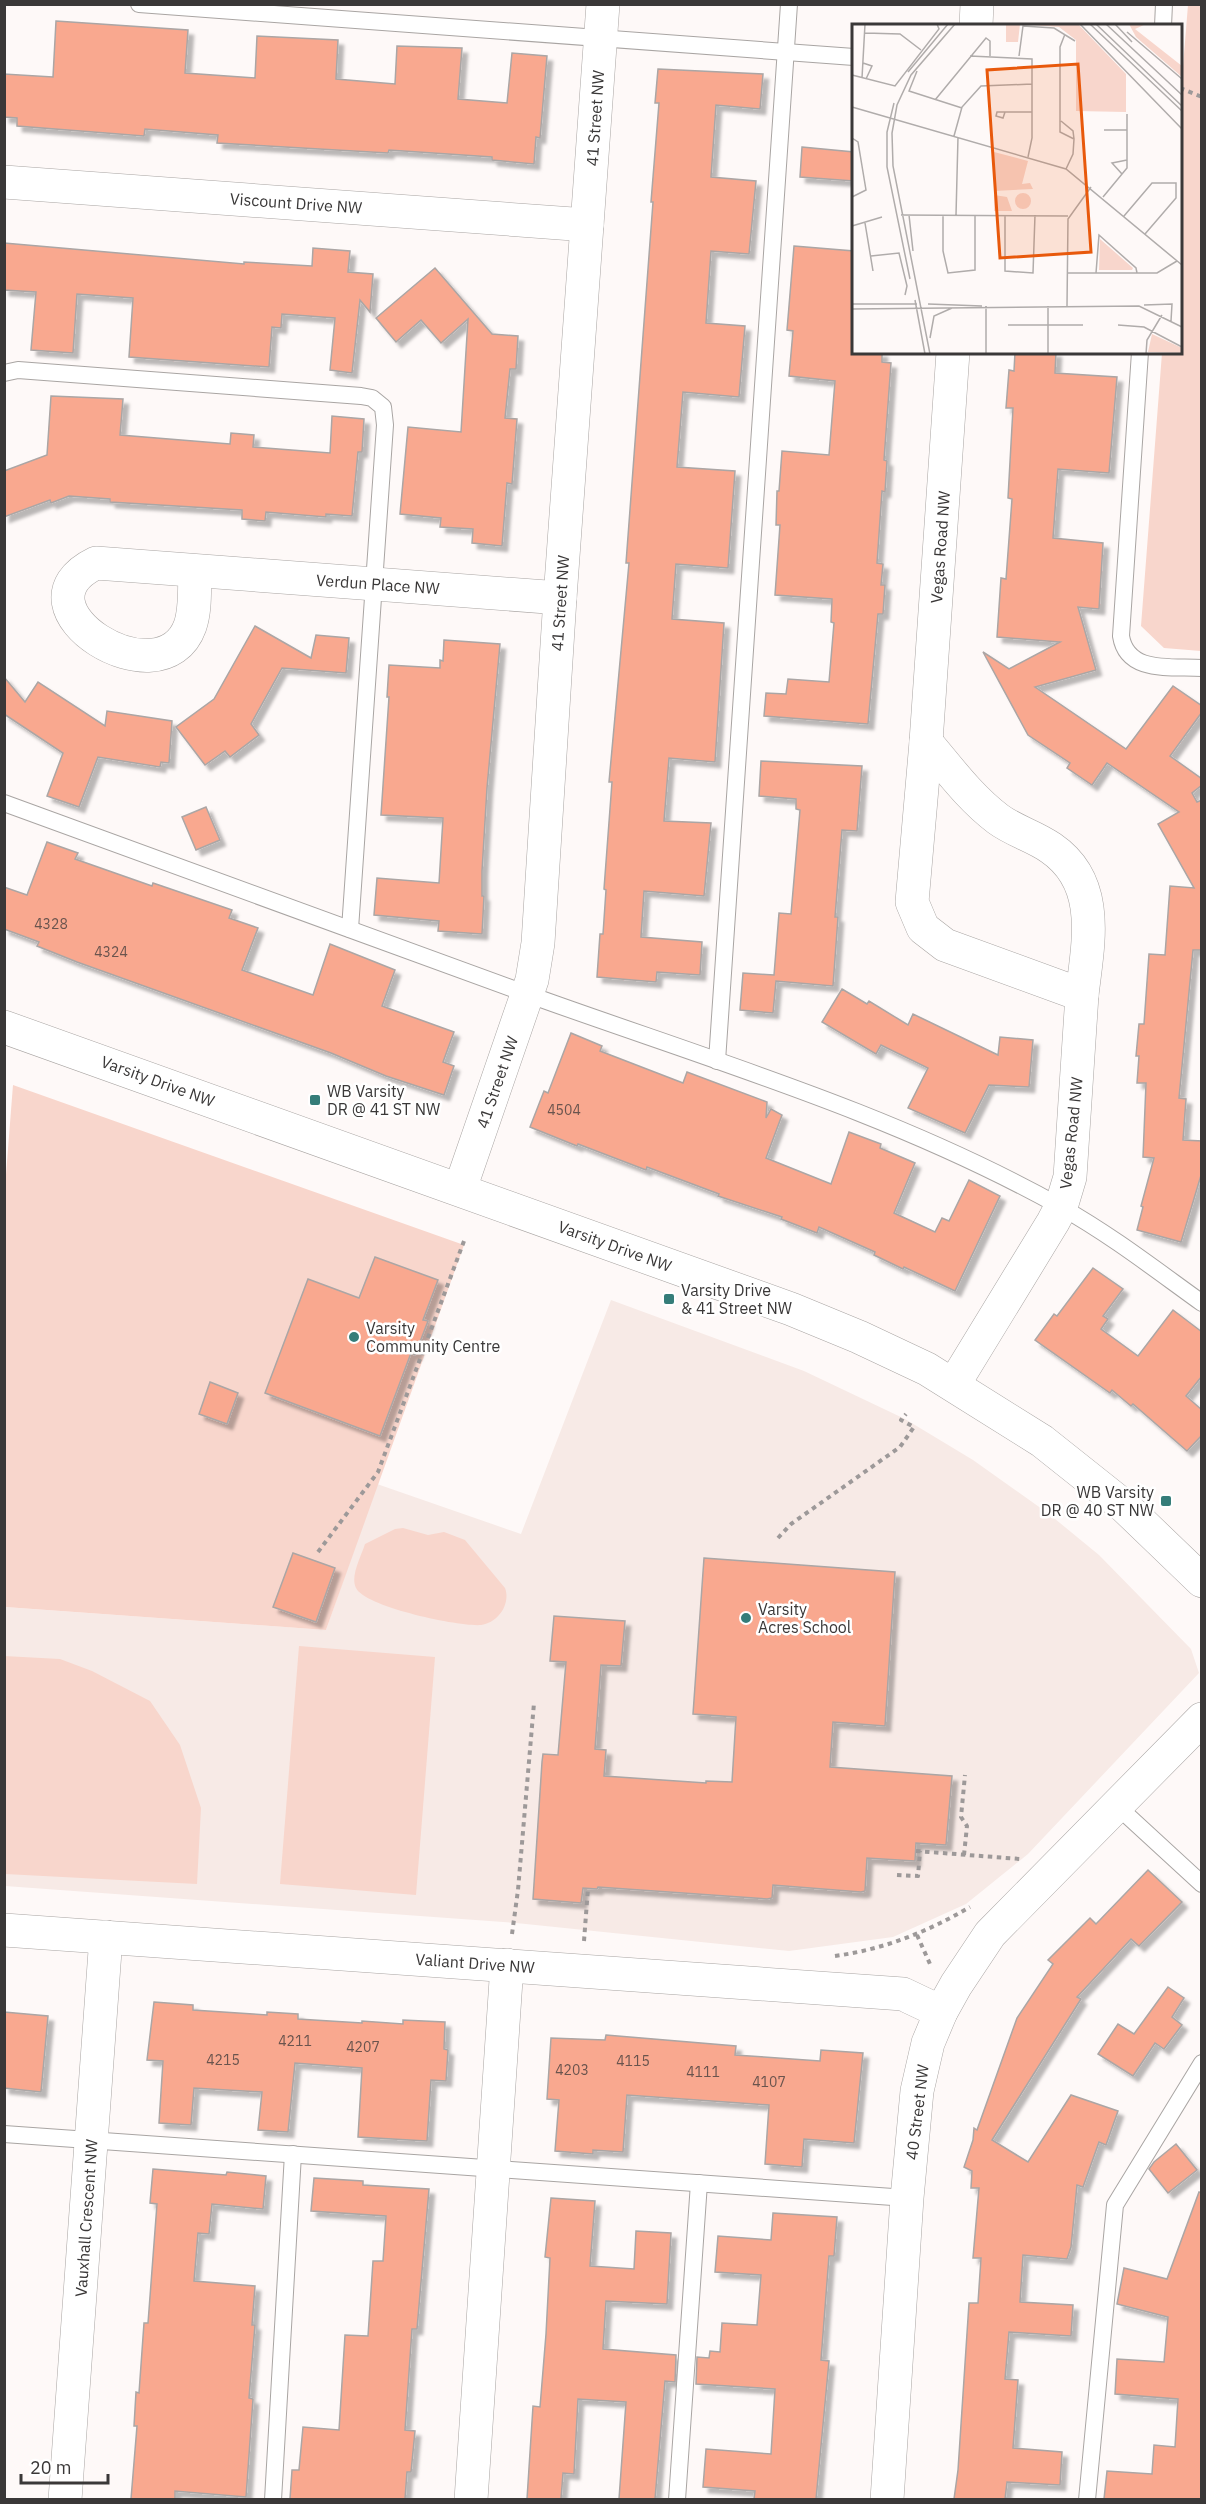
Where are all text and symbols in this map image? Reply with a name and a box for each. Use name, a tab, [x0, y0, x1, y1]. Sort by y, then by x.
inset map	[852, 24, 1182, 354]
street label: 41 Street NW	[582, 69, 608, 167]
street label: Viscount Drive NW	[229, 188, 363, 218]
street label: Vegas Road NW	[926, 490, 954, 604]
street label: 41 Street NW	[547, 554, 573, 652]
street label: Verdun Place NW	[316, 570, 440, 598]
house number: 4328	[34, 915, 68, 933]
house number: 4324	[94, 943, 128, 961]
street label: 41 Street NW	[472, 1033, 522, 1131]
street label: Varsity Drive NW	[99, 1051, 217, 1111]
street label: Vegas Road NW	[1055, 1076, 1087, 1190]
place label: WB Varsity DR @ 41 ST NW	[327, 1081, 440, 1119]
marker: WB Varsity DR @ 41 ST NW	[308, 1093, 322, 1107]
house number: 4504	[547, 1101, 581, 1119]
street label: Varsity Drive NW	[556, 1216, 674, 1276]
place label: Varsity Drive & 41 Street NW	[681, 1280, 792, 1318]
marker: Varsity Drive & 41 Street NW	[662, 1292, 676, 1306]
place label: Varsity Community Centre	[366, 1318, 501, 1356]
marker: Varsity Community Centre	[347, 1330, 361, 1344]
place label: WB Varsity DR @ 40 ST NW	[1041, 1482, 1154, 1520]
marker: WB Varsity DR @ 40 ST NW	[1159, 1494, 1173, 1508]
place label: Varsity Acres School	[758, 1599, 851, 1637]
marker: Varsity Acres School	[739, 1611, 753, 1625]
street label: Valiant Drive NW	[415, 1949, 535, 1977]
house number: 4211	[278, 2032, 312, 2050]
house number: 4207	[346, 2038, 380, 2056]
house number: 4215	[206, 2051, 240, 2069]
house number: 4115	[616, 2052, 650, 2070]
house number: 4203	[555, 2061, 589, 2079]
house number: 4111	[686, 2063, 720, 2081]
street label: 40 Street NW	[901, 2063, 933, 2161]
house number: 4107	[752, 2073, 786, 2091]
street label: Vauxhall Crescent NW	[71, 2138, 101, 2298]
scale bar	[21, 2447, 108, 2485]
text: 20 m	[30, 2456, 72, 2479]

